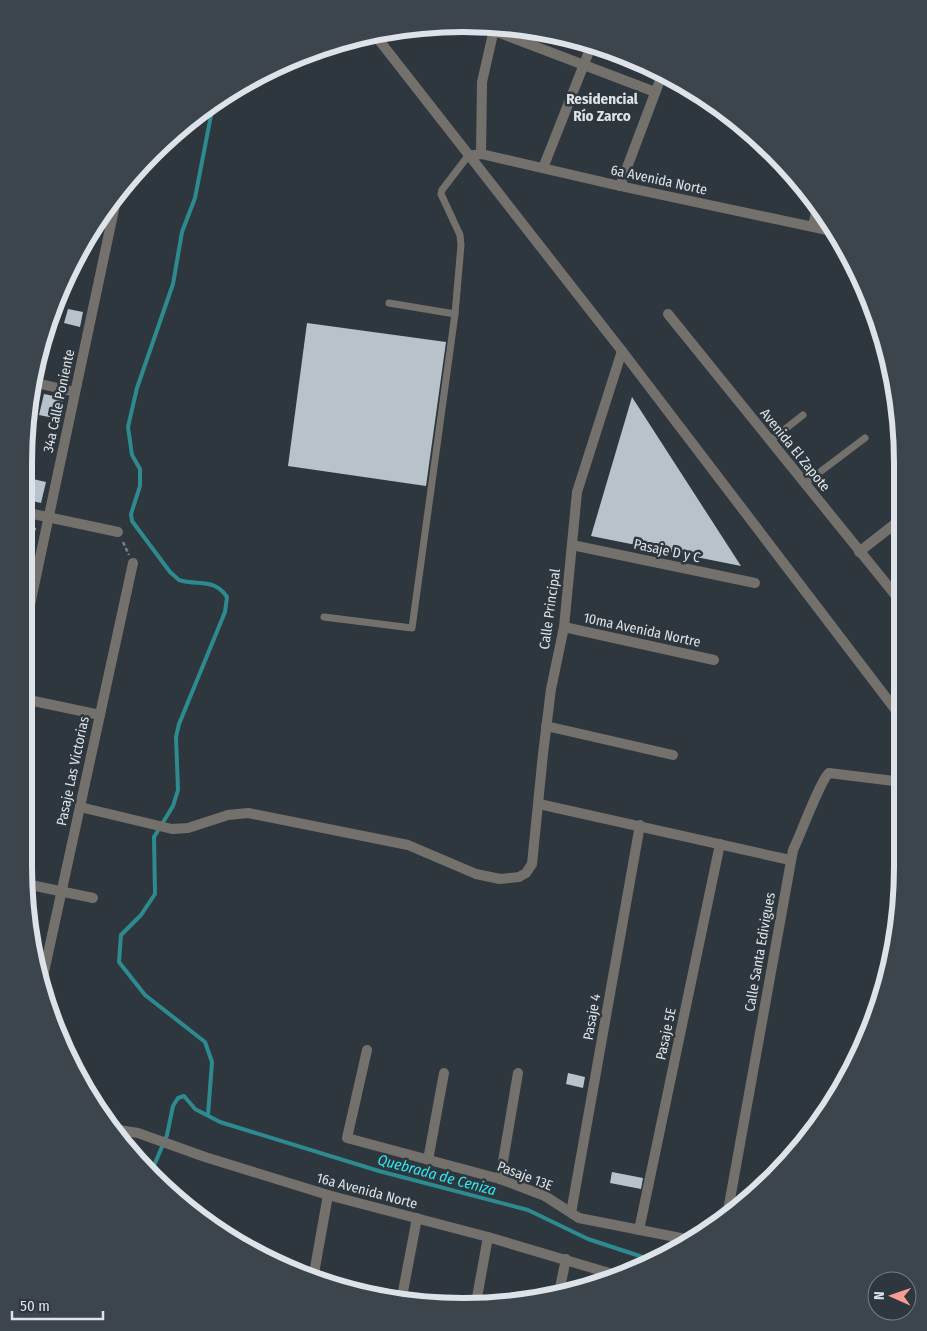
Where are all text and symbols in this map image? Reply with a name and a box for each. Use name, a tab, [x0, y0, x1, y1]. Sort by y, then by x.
district label: Residencial Río Zarco	[566, 90, 639, 125]
street label: 6a Avenida Norte	[609, 161, 709, 199]
street label: 34a Calle Poniente	[40, 348, 78, 454]
street label: Avenida El Zapote	[756, 405, 834, 495]
street label: Pasaje D y C	[632, 536, 702, 566]
street label: Calle Principal	[536, 567, 564, 650]
street label: 10ma Avenida Nortre	[582, 609, 702, 651]
street label: Pasaje Las Victorias	[53, 715, 93, 827]
street label: Calle Santa Edivigues	[741, 891, 779, 1013]
street label: Pasaje 4	[580, 992, 604, 1041]
street label: Pasaje 5E	[652, 1006, 680, 1062]
water label: Quebrada de Ceniza	[376, 1151, 498, 1200]
street label: Pasaje 13E	[495, 1158, 556, 1194]
street label: 16a Avenida Norte	[315, 1169, 419, 1213]
north arrow	[867, 1271, 917, 1321]
scale bar	[12, 1288, 104, 1320]
text: N	[871, 1291, 888, 1300]
text: 50 m	[20, 1297, 50, 1315]

